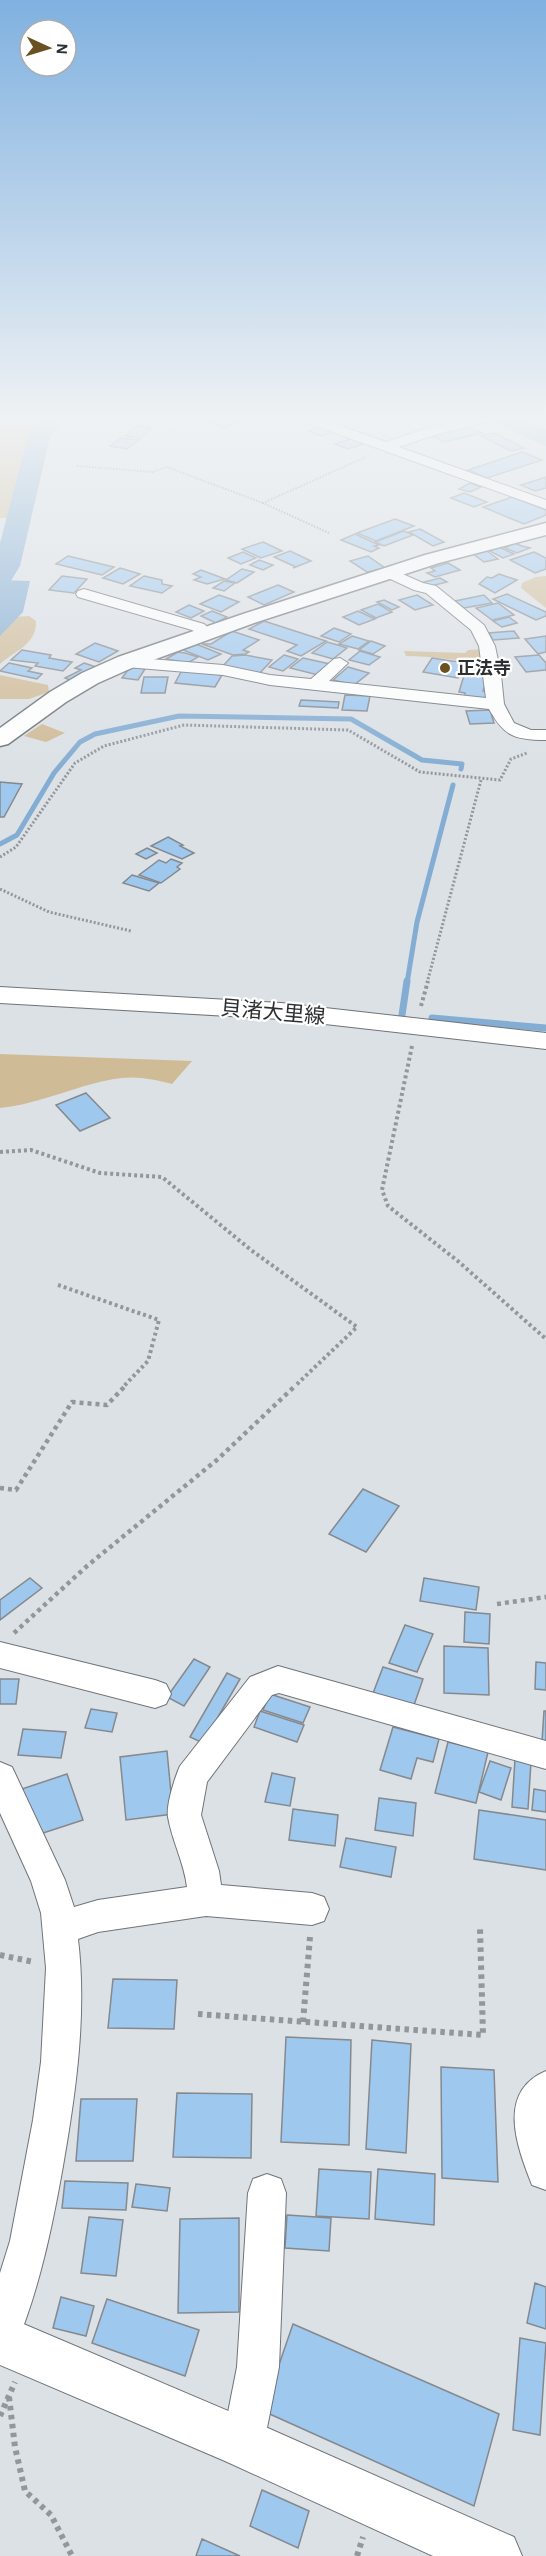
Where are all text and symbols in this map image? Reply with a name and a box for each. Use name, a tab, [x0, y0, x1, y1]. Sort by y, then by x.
north arrow	[18, 18, 78, 78]
text: N	[54, 43, 70, 55]
place label: 正法寺	[457, 659, 511, 678]
marker: 正法寺	[438, 661, 452, 675]
street label: 貝渚大里線	[220, 996, 326, 1028]

